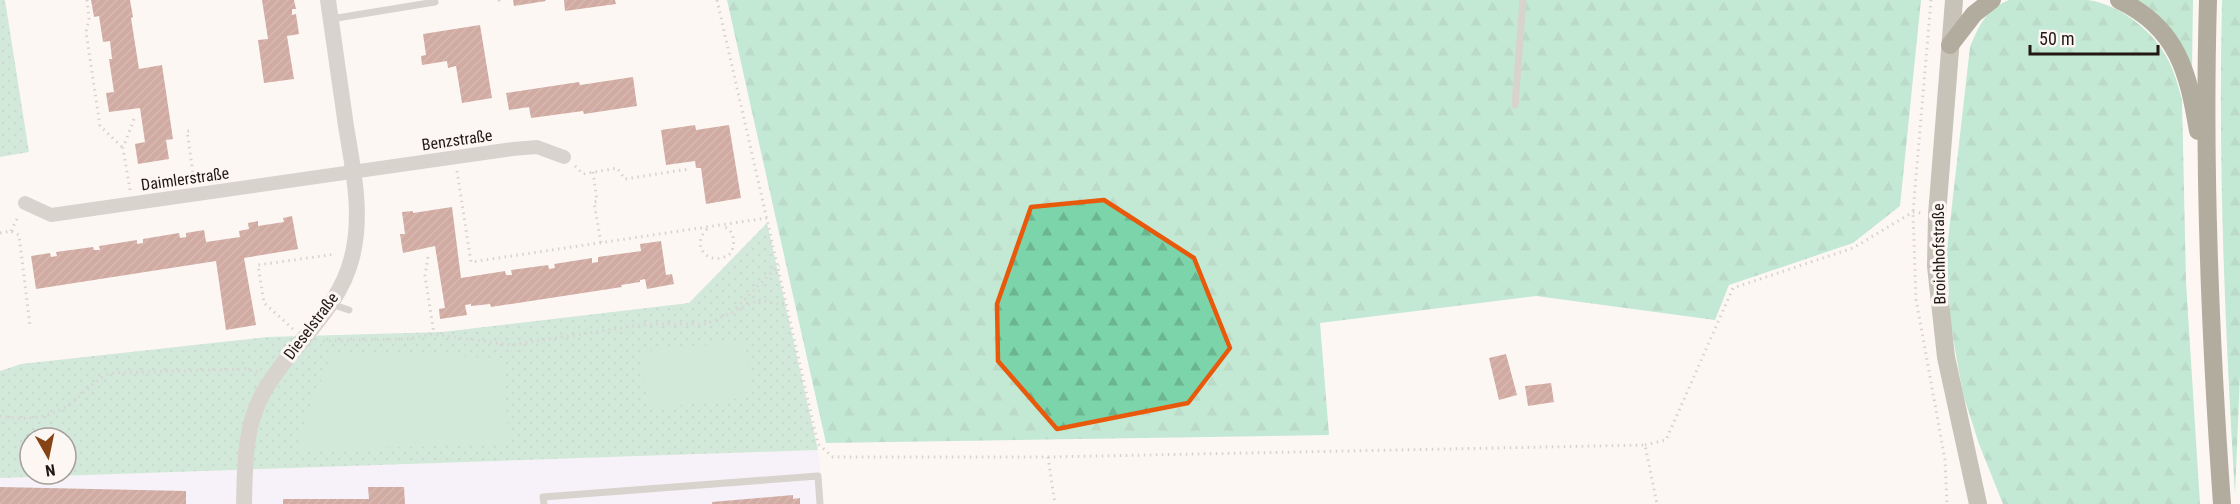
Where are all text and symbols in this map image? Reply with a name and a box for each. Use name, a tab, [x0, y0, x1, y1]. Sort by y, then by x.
scale bar	[2030, 18, 2158, 56]
text: 50 m	[2039, 28, 2074, 49]
street label: Benzstraße	[420, 126, 494, 154]
street label: Daimlerstraße	[140, 163, 230, 195]
street label: Broichhofstraße	[1929, 203, 1949, 305]
street label: Dieselstraße	[280, 289, 342, 363]
north arrow	[18, 426, 78, 486]
text: N	[44, 460, 57, 480]

